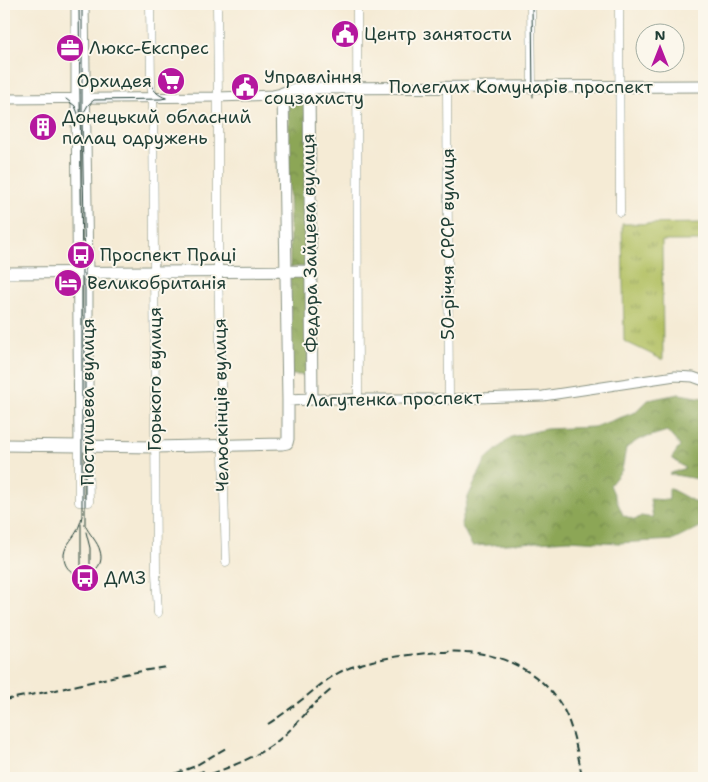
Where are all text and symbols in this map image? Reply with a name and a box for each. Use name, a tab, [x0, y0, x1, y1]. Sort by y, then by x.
public building icon: Центр занятости	[330, 19, 360, 49]
place label: Центр занятости	[364, 22, 512, 46]
north arrow	[636, 22, 686, 72]
text: N	[654, 26, 666, 44]
office icon: Люкс-Експрес	[55, 33, 85, 63]
place label: Люкс-Експрес	[89, 36, 209, 60]
place label: Управління соцзахисту	[264, 65, 364, 110]
supermarket icon: Орхидея	[156, 66, 186, 96]
place label: Орхидея	[77, 69, 152, 93]
public building icon: Управління соцзахисту	[230, 72, 260, 102]
street label: Полеглих Комунарів проспект	[389, 75, 654, 99]
place label: Донецький обласний палац одружень	[62, 105, 251, 150]
building icon: Донецький обласний палац одружень	[28, 112, 58, 142]
street label: Федора Зайцева вулиця	[296, 133, 324, 353]
street label: 50-річчя СРСР вулиця	[436, 148, 460, 340]
bus stop icon: Проспект Праці	[66, 240, 96, 270]
place label: Проспект Праці	[100, 243, 237, 267]
hotel icon: Великобританія	[53, 268, 83, 298]
place label: Великобританія	[87, 271, 226, 295]
street label: Горького вулиця	[143, 307, 167, 451]
street label: Постишева вулиця	[76, 318, 100, 486]
street label: Челюскінців вулиця	[207, 318, 235, 492]
street label: Лагутенка проспект	[306, 385, 483, 413]
bus stop icon: ДМЗ	[70, 563, 100, 593]
place label: ДМЗ	[104, 566, 146, 590]

